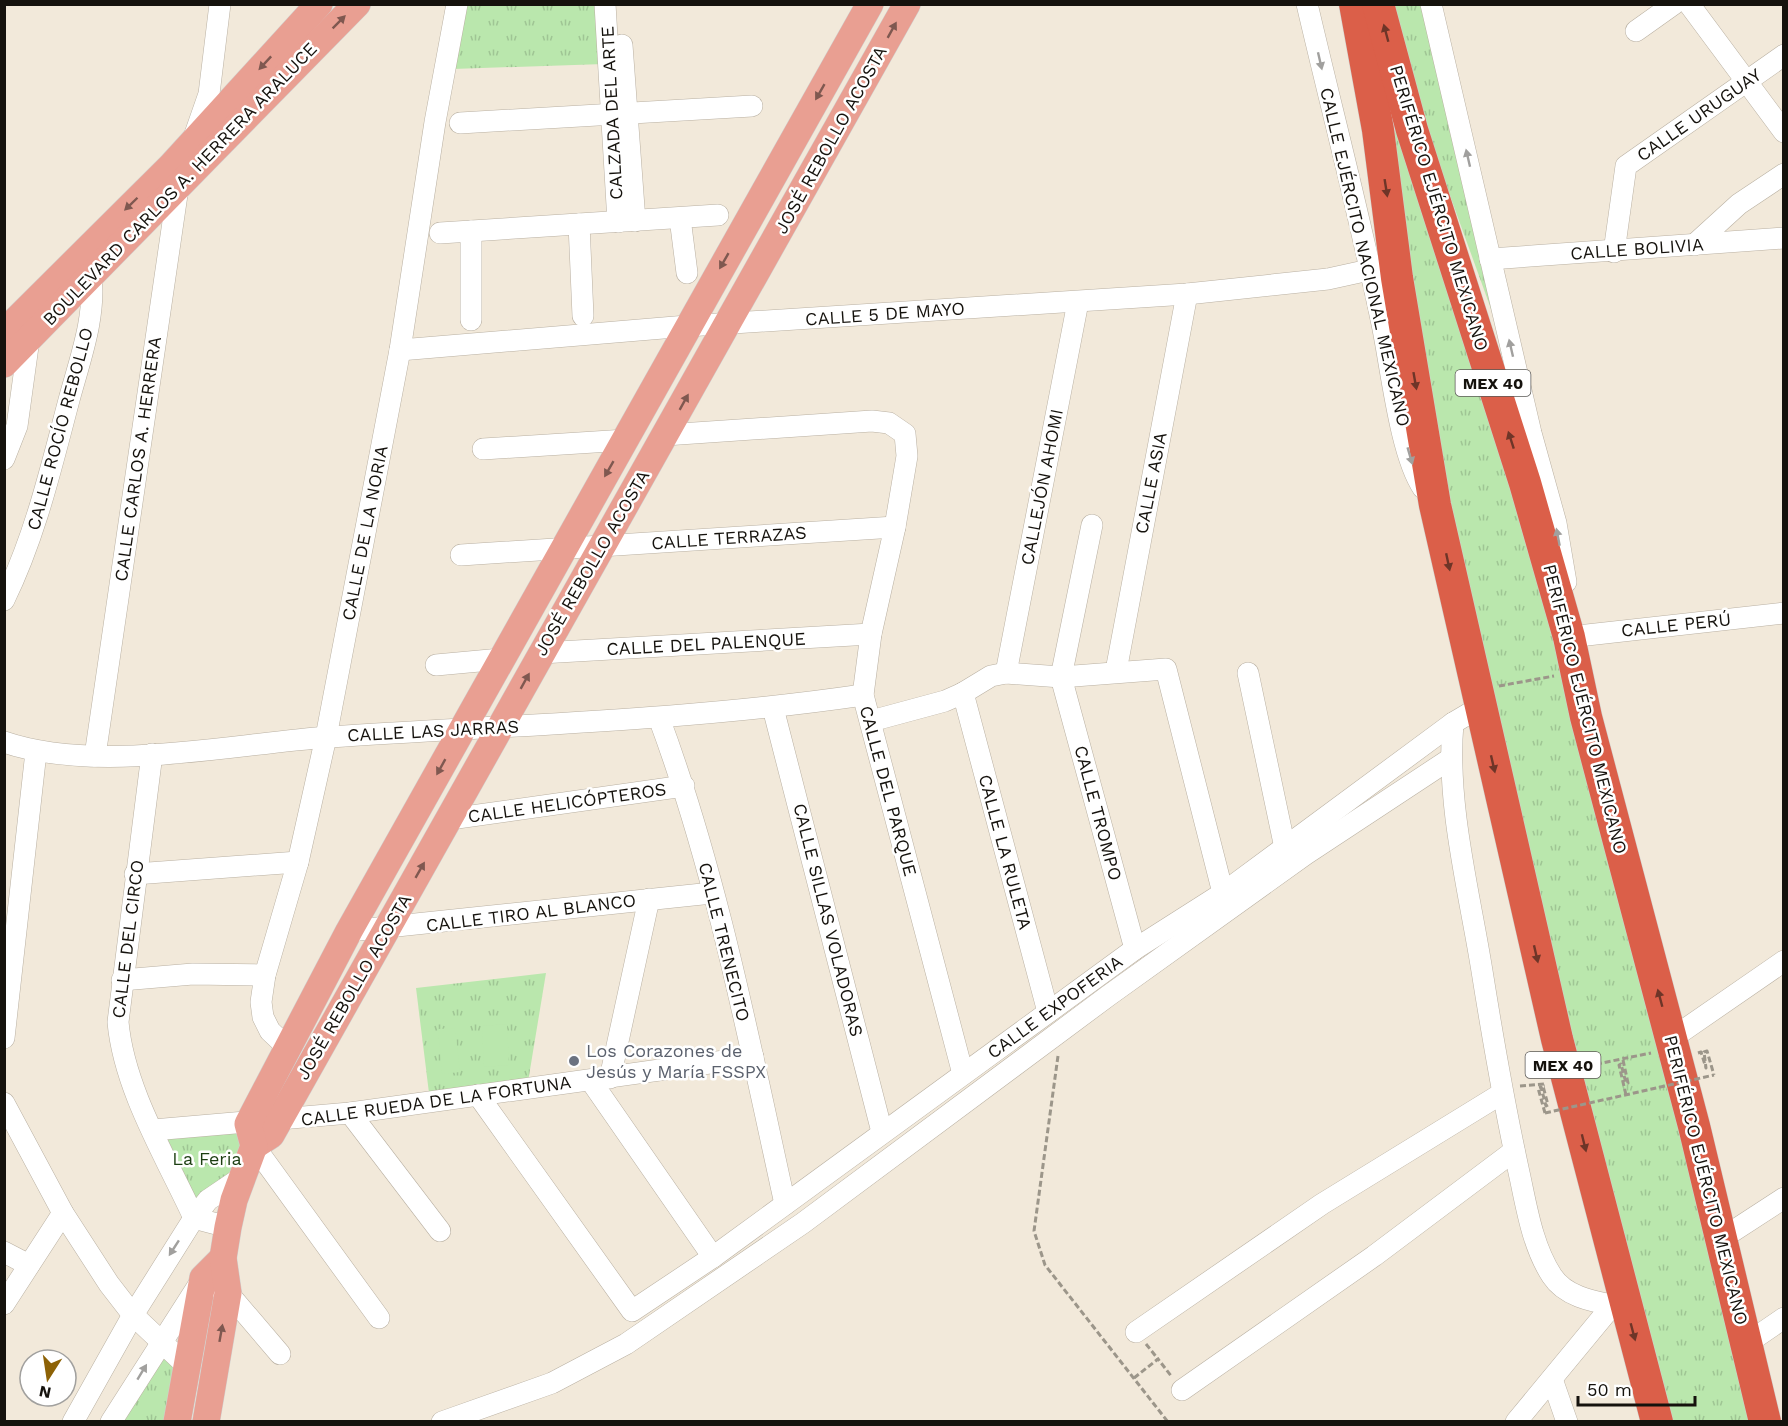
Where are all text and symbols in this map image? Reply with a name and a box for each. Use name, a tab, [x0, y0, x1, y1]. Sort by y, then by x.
one-way arrow	[332, 15, 346, 29]
one-way arrow	[887, 21, 897, 38]
one-way arrow	[1381, 24, 1390, 42]
street label: CALZADA DEL ARTE	[596, 26, 627, 201]
street label: BOULEVARD CARLOS A. HERRERA ARALUCE	[38, 38, 321, 329]
street label: JOSÉ REBOLLO ACOSTA	[770, 42, 891, 237]
one-way arrow	[1316, 52, 1326, 71]
one-way arrow	[258, 55, 272, 70]
street label: PERIFÉRICO EJÉRCITO MEXICANO	[1386, 62, 1493, 353]
street label: CALLE URUGUAY	[1632, 63, 1766, 165]
one-way arrow	[815, 84, 825, 101]
street label: CALLE EJÉRCITO NACIONAL MEXICANO	[1316, 85, 1415, 428]
one-way arrow	[1462, 149, 1472, 167]
one-way arrow	[1382, 178, 1391, 197]
one-way arrow	[125, 197, 139, 211]
street label: CALLE BOLIVIA	[1570, 233, 1704, 264]
one-way arrow	[719, 253, 729, 270]
street label: CALLE 5 DE MAYO	[804, 297, 966, 330]
street label: CALLE ROCÍO REBOLLO	[22, 325, 97, 533]
street label: CALLE CARLOS A. HERRERA	[110, 335, 165, 583]
one-way arrow	[1506, 338, 1515, 357]
road number: MEX 40	[1456, 370, 1530, 396]
one-way arrow	[1410, 371, 1419, 390]
one-way arrow	[679, 393, 689, 410]
street label: CALLEJÓN AHOMI	[1016, 407, 1067, 567]
street label: CALLE ASIA	[1130, 430, 1171, 536]
one-way arrow	[1506, 431, 1515, 449]
street label: CALLE DE LA NORIA	[337, 443, 392, 622]
one-way arrow	[1406, 447, 1416, 465]
one-way arrow	[604, 461, 615, 477]
street label: JOSÉ REBOLLO ACOSTA	[530, 466, 653, 659]
street label: CALLE TERRAZAS	[651, 522, 807, 553]
one-way arrow	[1553, 528, 1562, 547]
one-way arrow	[1444, 553, 1453, 572]
street label: PERIFÉRICO EJÉRCITO MEXICANO	[1539, 562, 1632, 856]
street label: CALLE PERÚ	[1620, 608, 1732, 641]
street label: CALLE DEL PALENQUE	[606, 628, 806, 659]
one-way arrow	[520, 672, 530, 689]
street label: CALLE DEL PARQUE	[856, 703, 921, 878]
street label: CALLE LAS JARRAS	[347, 716, 519, 745]
street label: CALLE TROMPO	[1070, 743, 1127, 883]
one-way arrow	[1489, 754, 1498, 773]
one-way arrow	[436, 758, 446, 775]
street label: CALLE LA RULETA	[975, 772, 1036, 932]
street label: CALLE HELICÓPTEROS	[466, 778, 668, 827]
street label: CALLE SILLAS VOLADORAS	[789, 801, 868, 1039]
street label: CALLE DEL CIRCO	[107, 858, 148, 1019]
street label: CALLE TRENECITO	[695, 860, 754, 1024]
one-way arrow	[415, 861, 425, 878]
street label: CALLE TIRO AL BLANCO	[425, 889, 637, 936]
street label: JOSÉ REBOLLO ACOSTA	[292, 890, 415, 1083]
one-way arrow	[1532, 945, 1542, 963]
street label: CALLE EXPOFERIA	[983, 950, 1126, 1063]
one-way arrow	[1655, 989, 1664, 1007]
street label: PERIFÉRICO EJÉRCITO MEXICANO	[1660, 1033, 1753, 1327]
place label: Los Corazones de Jesús y María FSSPX	[586, 1040, 766, 1082]
road number: MEX 40	[1526, 1052, 1600, 1078]
marker: Los Corazones de Jesús y María FSSPX	[567, 1054, 581, 1068]
street label: CALLE RUEDA DE LA FORTUNA	[299, 1071, 573, 1130]
one-way arrow	[1579, 1134, 1589, 1152]
park label: La Feria	[172, 1148, 242, 1169]
one-way arrow	[169, 1240, 180, 1256]
one-way arrow	[1628, 1322, 1638, 1341]
one-way arrow	[217, 1323, 226, 1342]
north arrow	[18, 1348, 78, 1408]
one-way arrow	[136, 1364, 147, 1380]
scale bar	[1578, 1369, 1695, 1407]
text: 50 m	[1587, 1379, 1632, 1400]
text: N	[37, 1382, 53, 1403]

